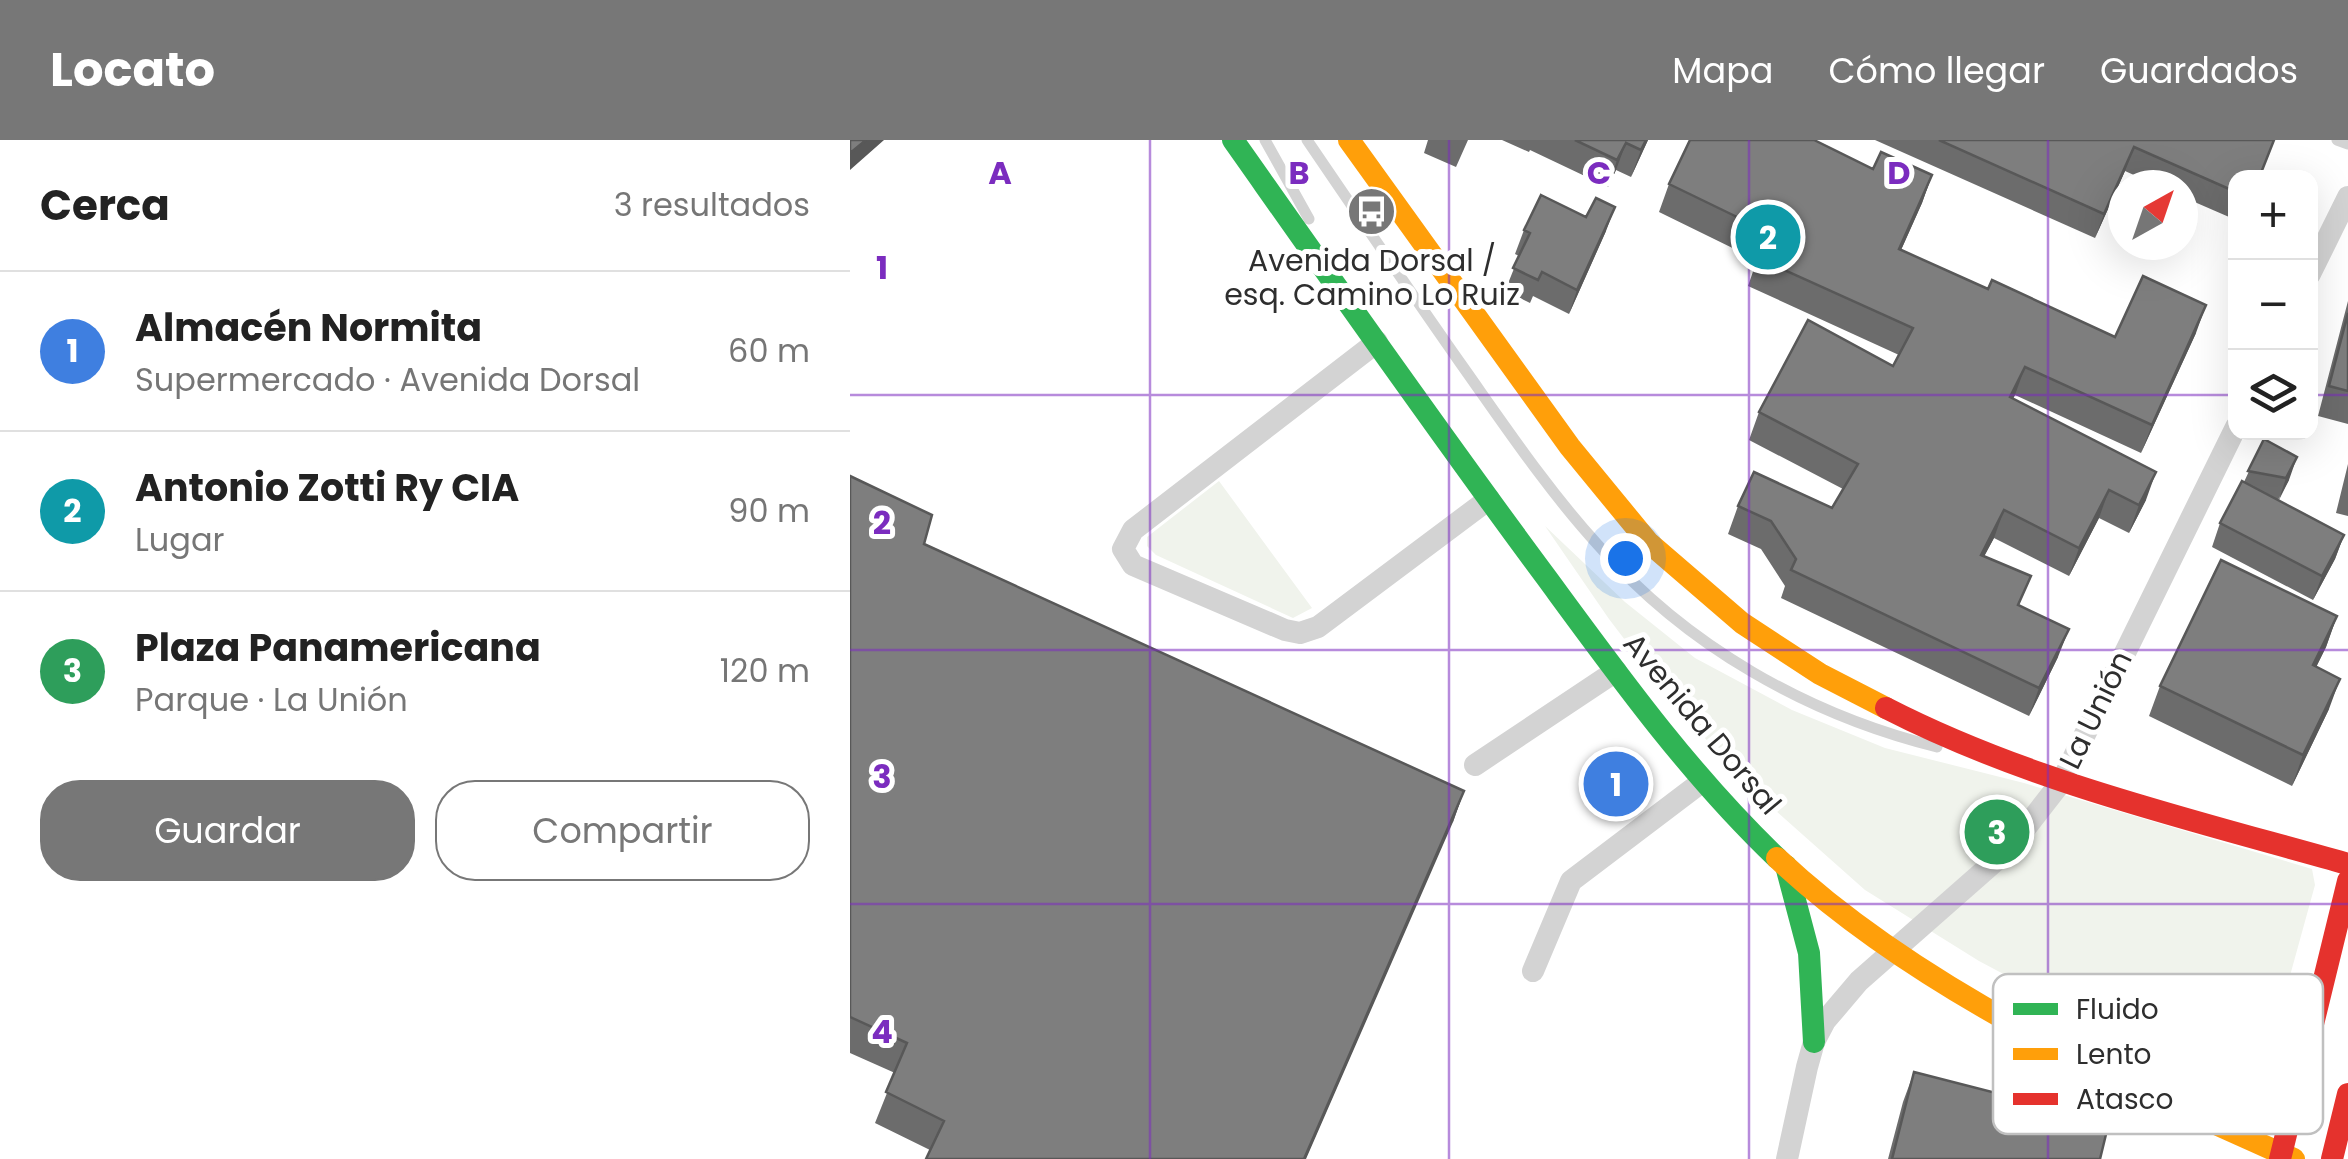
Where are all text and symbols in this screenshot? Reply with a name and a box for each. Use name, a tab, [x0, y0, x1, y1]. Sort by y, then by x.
text: Locato	[50, 36, 215, 103]
text: Mapa	[1672, 46, 1773, 95]
text: Cómo llegar	[1828, 46, 2045, 95]
text: Guardados	[2100, 46, 2298, 95]
text: A	[988, 150, 1012, 195]
text: B	[1288, 150, 1310, 195]
text: C	[1587, 150, 1611, 195]
text: D	[1887, 150, 1911, 195]
north arrow	[2108, 170, 2198, 260]
map controls	[2228, 170, 2318, 440]
button: +	[2228, 170, 2318, 260]
text: Cerca	[40, 176, 170, 235]
text: 3 resultados	[614, 182, 810, 227]
bus stop icon: Avenida Dorsal / esq. Camino Lo Ruiz	[1346, 186, 1398, 238]
pin: 2	[1736, 199, 1800, 274]
place label: Avenida Dorsal / esq. Camino Lo Ruiz	[1224, 239, 1520, 316]
text: 1	[876, 245, 888, 290]
button: −	[2228, 260, 2318, 350]
text: Almacén Normita	[135, 301, 482, 354]
text: 1	[66, 328, 79, 373]
text: 60 m	[728, 328, 810, 373]
button: layers	[2228, 350, 2318, 440]
text: Supermercado · Avenida Dorsal	[135, 357, 640, 402]
text: Antonio Zotti Ry CIA	[135, 461, 519, 514]
text: 2	[63, 488, 82, 533]
text: 90 m	[728, 488, 810, 533]
text: 2	[873, 500, 891, 545]
text: Lugar	[135, 517, 225, 562]
your location	[1600, 533, 1651, 584]
text: Plaza Panamericana	[135, 621, 541, 674]
street label: Avenida Dorsal	[1613, 623, 1791, 824]
street label: La Unión	[2049, 644, 2143, 776]
text: 3	[63, 648, 82, 693]
text: 120 m	[720, 648, 810, 693]
text: Parque · La Unión	[135, 677, 408, 722]
pin: 1	[1584, 746, 1648, 822]
text: 3	[872, 754, 892, 799]
button: Guardar	[40, 780, 415, 881]
button: Compartir	[435, 780, 810, 881]
pin: 3	[1964, 794, 2030, 870]
legend	[1993, 974, 2323, 1134]
text: Fluido	[2076, 990, 2159, 1029]
text: 4	[871, 1009, 893, 1054]
text: Lento	[2076, 1035, 2152, 1074]
text: Atasco	[2076, 1080, 2174, 1119]

